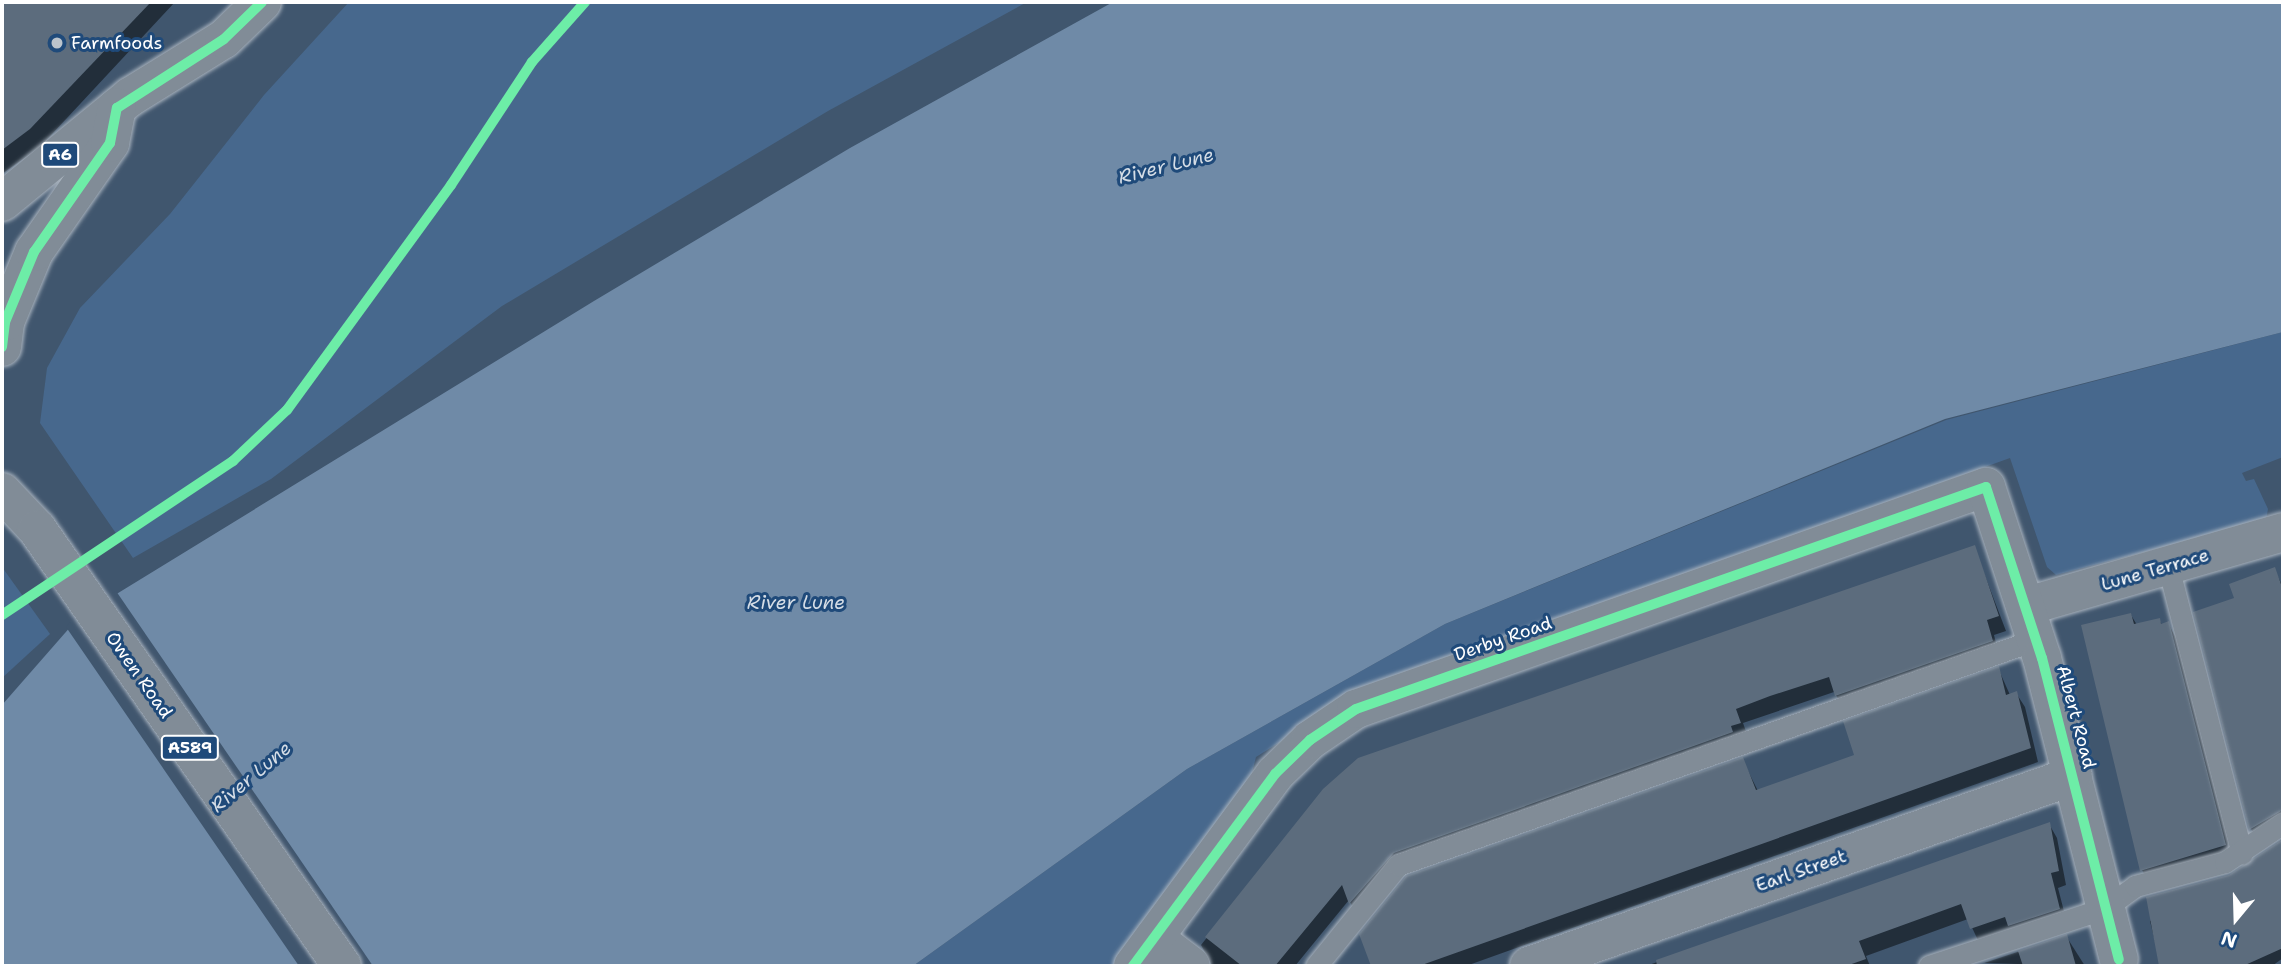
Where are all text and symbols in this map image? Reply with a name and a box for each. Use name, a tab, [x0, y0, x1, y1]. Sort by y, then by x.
place label: Farmfoods	[71, 32, 162, 54]
marker: Farmfoods	[49, 35, 65, 51]
road number: A6	[41, 142, 79, 168]
water label: River Lune	[1116, 143, 1216, 189]
street label: Lune Terrace	[2099, 544, 2211, 596]
water label: River Lune	[747, 592, 845, 614]
street label: Derby Road	[1451, 612, 1555, 666]
street label: Owen Road	[101, 627, 177, 723]
street label: Albert Road	[2052, 663, 2100, 771]
road number: A589	[160, 736, 220, 761]
water label: River Lune	[206, 737, 296, 817]
street label: Earl Street	[1753, 845, 1849, 897]
north arrow	[2201, 884, 2271, 954]
text: N	[2218, 925, 2240, 954]

